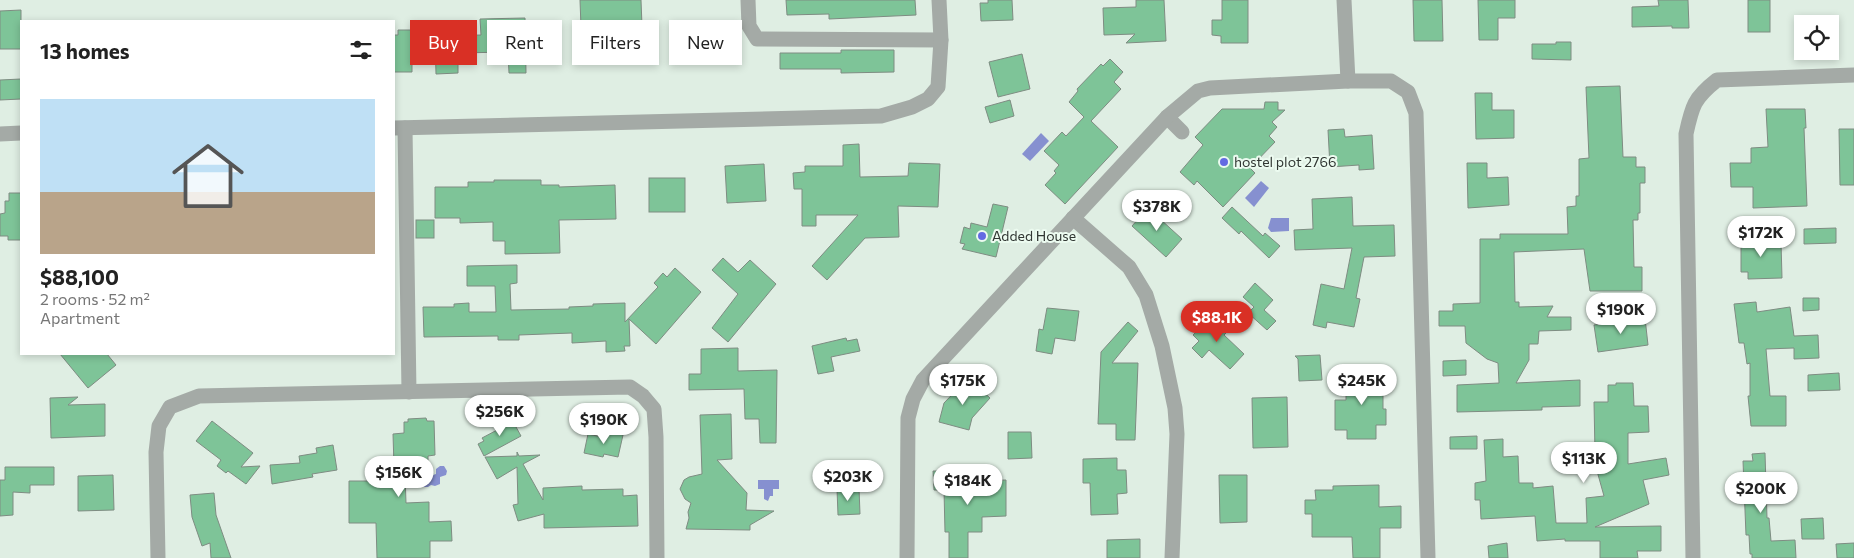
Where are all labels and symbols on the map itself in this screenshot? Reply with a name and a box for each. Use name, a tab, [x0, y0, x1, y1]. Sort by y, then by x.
place label: hostel plot 2766	[1234, 153, 1336, 170]
marker: hostel plot 2766	[1218, 156, 1230, 168]
pin: $378K	[1122, 190, 1192, 232]
pin: $172K	[1726, 216, 1796, 258]
place label: Added House	[992, 227, 1076, 244]
marker: Added House	[976, 230, 988, 242]
pin: $190K	[1586, 292, 1656, 335]
pin: $88.1K	[1176, 300, 1258, 343]
pin: $175K	[928, 364, 998, 406]
pin: $245K	[1327, 364, 1397, 406]
pin: $256K	[465, 394, 535, 437]
pin: $190K	[569, 402, 639, 445]
pin: $113K	[1549, 442, 1619, 484]
pin: $156K	[364, 456, 434, 498]
pin: $203K	[813, 460, 883, 502]
pin: $184K	[933, 464, 1003, 506]
pin: $200K	[1726, 472, 1796, 514]

